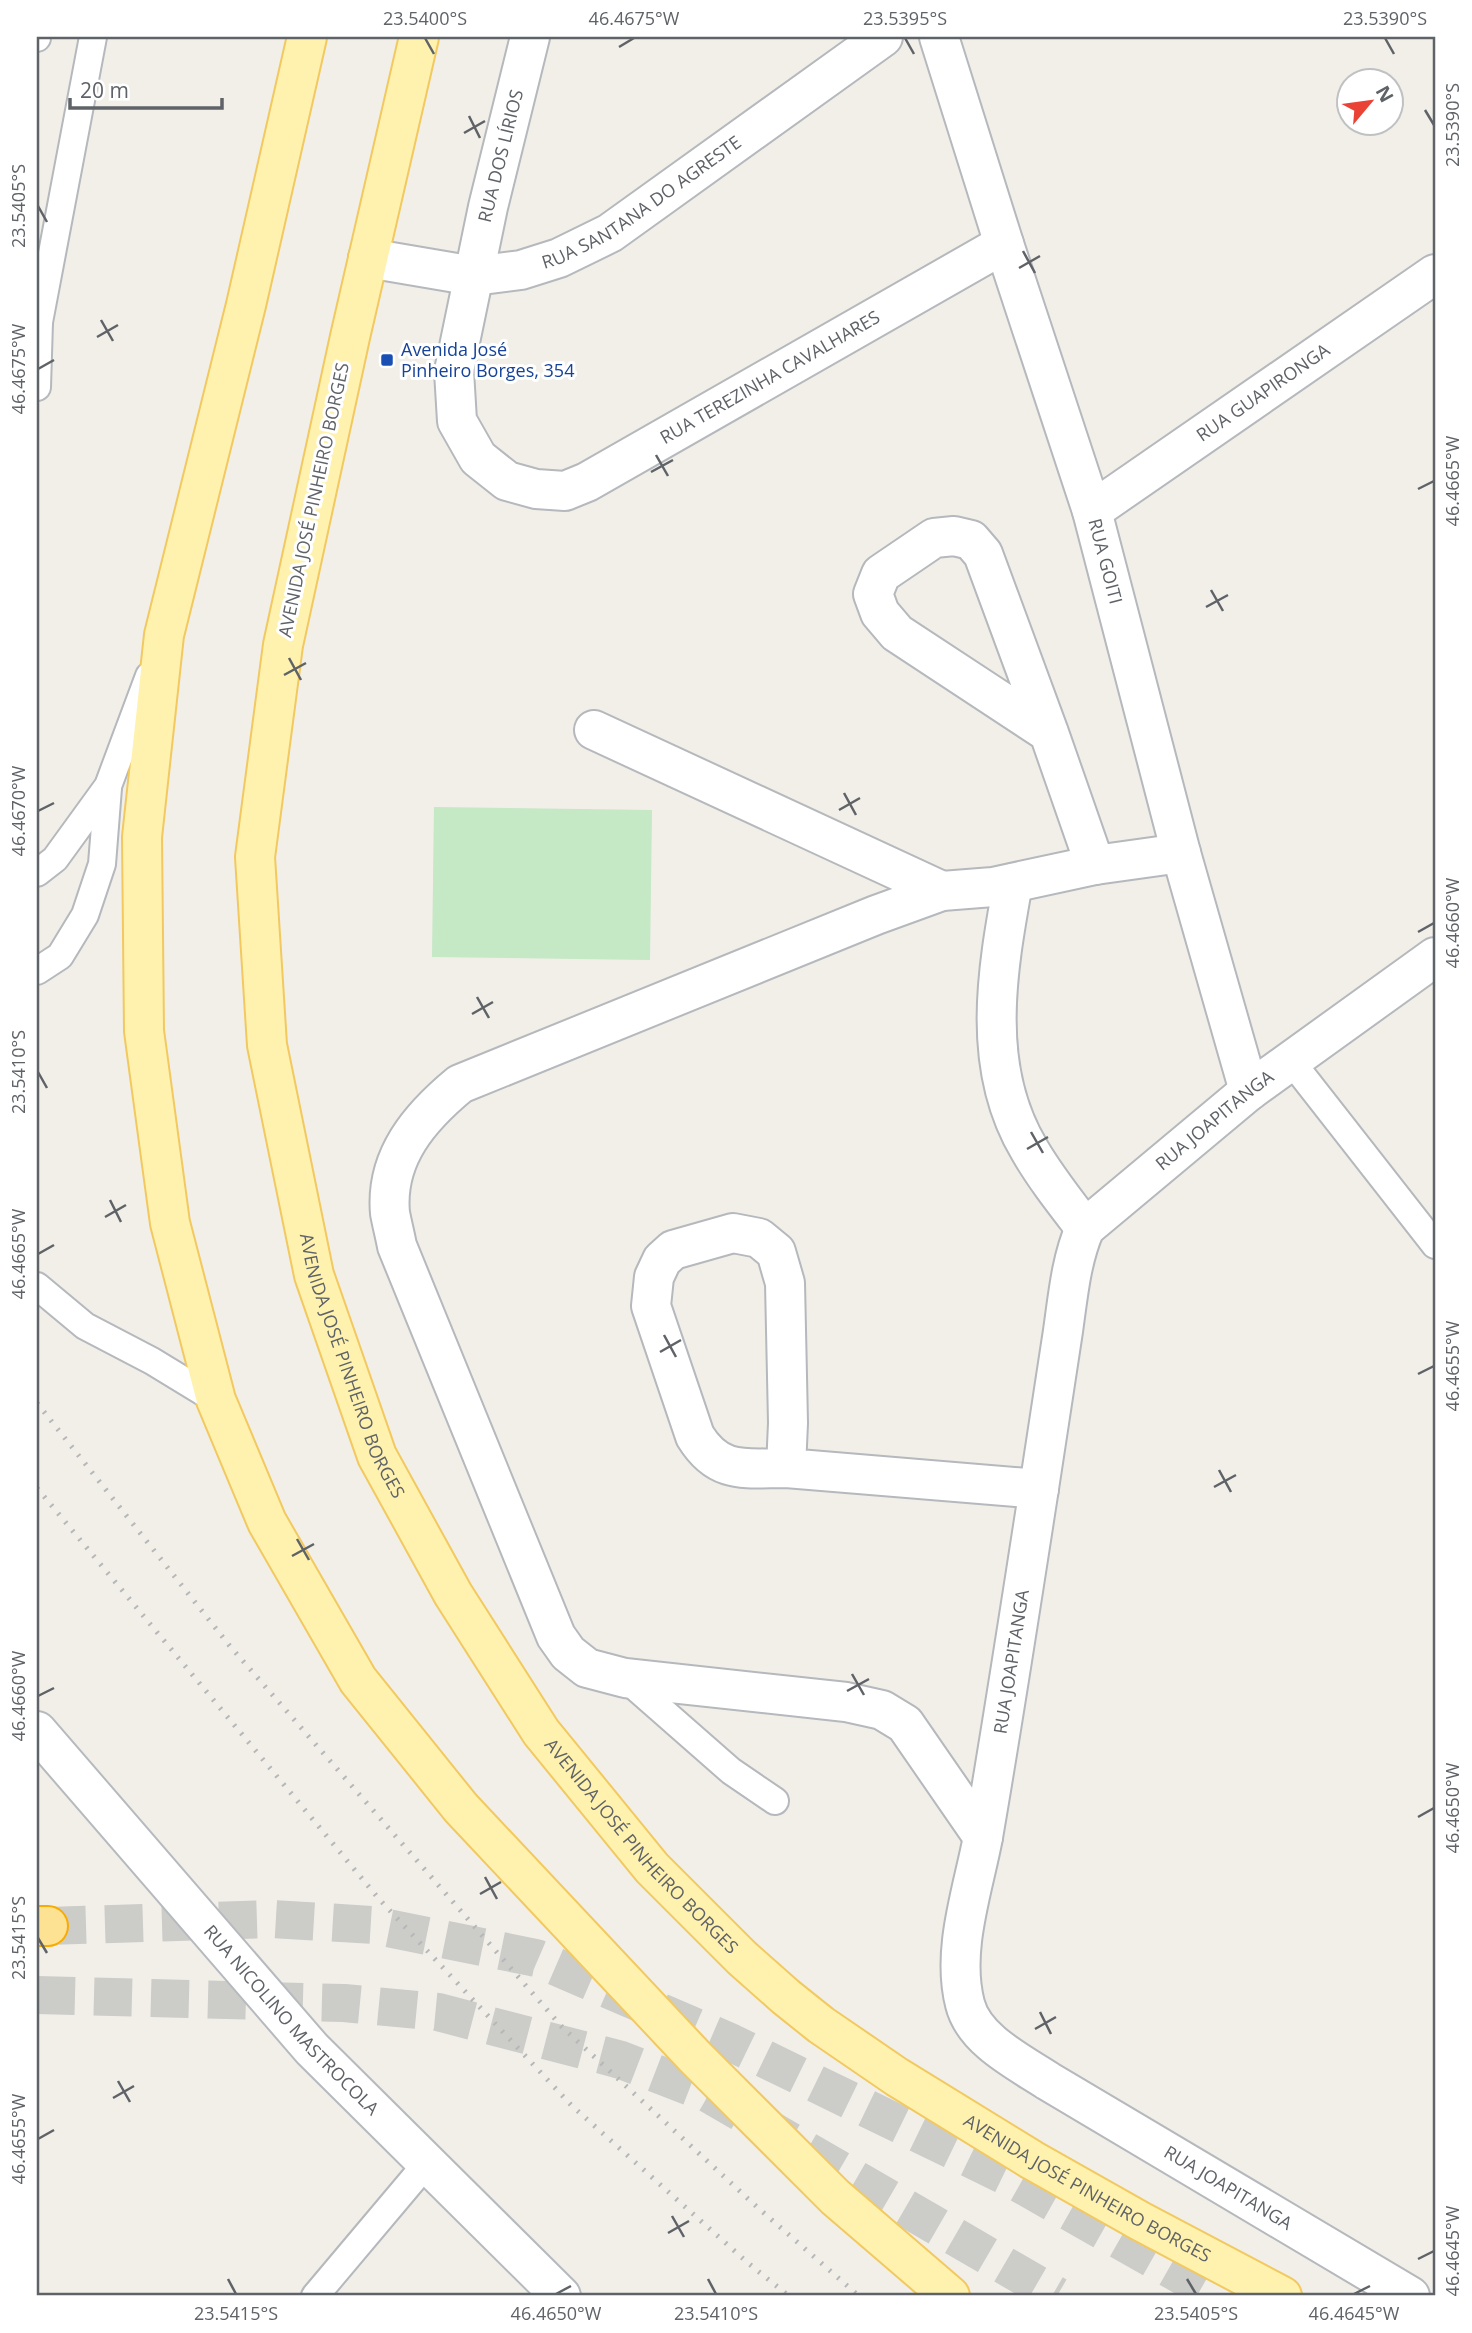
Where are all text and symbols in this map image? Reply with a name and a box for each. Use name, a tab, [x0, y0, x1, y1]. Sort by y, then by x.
text: 23.5400°S	[383, 6, 467, 30]
text: 46.4675°W	[589, 6, 680, 30]
text: 23.5395°S	[863, 6, 947, 30]
text: 23.5390°S	[1343, 6, 1427, 30]
scale bar	[70, 66, 222, 110]
north arrow	[1336, 66, 1406, 136]
text: 20 m	[80, 76, 129, 104]
text: N	[1370, 81, 1400, 107]
text: 23.5390°S	[1440, 83, 1464, 167]
street label: RUA DOS LÍRIOS	[472, 87, 528, 225]
street label: RUA SANTANA DO AGRESTE	[539, 130, 746, 274]
text: 23.5405°S	[6, 164, 30, 248]
street label: RUA TEREZINHA CAVALHARES	[655, 304, 884, 449]
text: 46.4675°W	[6, 323, 30, 414]
place label: Avenida José Pinheiro Borges, 354	[401, 337, 574, 382]
street label: RUA GUAPIRONGA	[1191, 337, 1334, 446]
marker: Avenida José Pinheiro Borges, 354	[379, 352, 395, 368]
street label: AVENIDA JOSÉ PINHEIRO BORGES	[272, 360, 354, 639]
text: 46.4665°W	[1440, 435, 1464, 526]
street label: RUA GOITI	[1083, 516, 1129, 606]
text: 46.4670°W	[6, 765, 30, 856]
text: 46.4660°W	[1440, 877, 1464, 968]
text: 23.5410°S	[6, 1030, 30, 1114]
street label: RUA JOAPITANGA	[1150, 1064, 1278, 1175]
text: 46.4665°W	[6, 1208, 30, 1299]
street label: AVENIDA JOSÉ PINHEIRO BORGES	[295, 1231, 411, 1502]
text: 46.4655°W	[1440, 1320, 1464, 1411]
street label: RUA JOAPITANGA	[987, 1587, 1034, 1736]
text: 46.4660°W	[6, 1650, 30, 1741]
street label: AVENIDA JOSÉ PINHEIRO BORGES	[540, 1733, 744, 1959]
text: 46.4650°W	[1440, 1762, 1464, 1853]
text: 23.5415°S	[6, 1896, 30, 1980]
street label: RUA NICOLINO MASTROCOLA	[199, 1919, 385, 2120]
text: 46.4655°W	[6, 2093, 30, 2184]
street label: AVENIDA JOSÉ PINHEIRO BORGES	[960, 2108, 1216, 2267]
street label: RUA JOAPITANGA	[1160, 2139, 1298, 2235]
text: 46.4645°W	[1440, 2205, 1464, 2296]
text: 23.5415°S	[194, 2301, 278, 2325]
text: 46.4650°W	[511, 2301, 602, 2325]
text: 23.5410°S	[674, 2301, 758, 2325]
text: 23.5405°S	[1154, 2301, 1238, 2325]
text: 46.4645°W	[1309, 2301, 1400, 2325]

